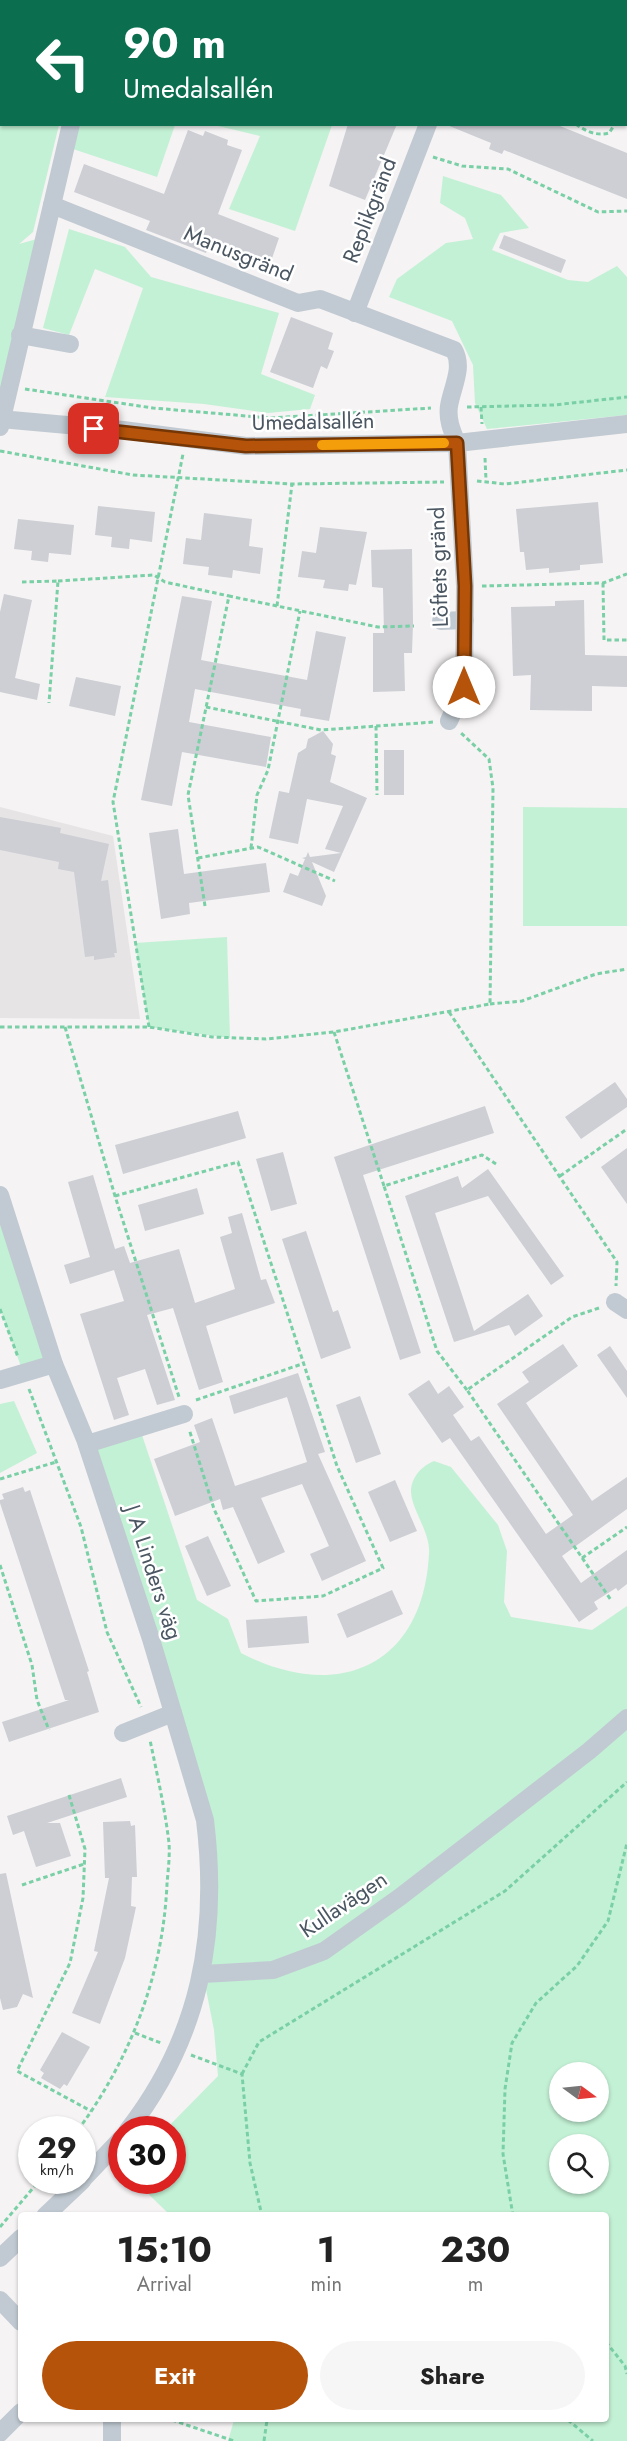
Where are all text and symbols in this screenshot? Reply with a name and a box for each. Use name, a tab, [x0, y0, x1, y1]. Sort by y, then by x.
text: 90 m	[123, 13, 226, 74]
icon: left	[24, 24, 102, 102]
text: Umedalsallén	[123, 69, 274, 108]
street label: Replikgränd	[334, 152, 404, 268]
street label: Manusgränd	[180, 217, 298, 289]
pin	[68, 403, 119, 454]
street label: Umedalsallén	[251, 404, 375, 438]
icon: arrive	[77, 412, 110, 445]
street label: Löftets gränd	[420, 506, 456, 628]
position arrow	[432, 655, 496, 719]
street label: J A Linders väg	[116, 1498, 191, 1643]
street label: Kullavägen	[293, 1863, 393, 1945]
north arrow	[549, 2062, 609, 2122]
map controls	[549, 2062, 609, 2194]
speed limit sign: 30	[108, 2116, 186, 2194]
text: 29	[37, 2126, 77, 2169]
button: search	[549, 2134, 609, 2194]
text: km/h	[40, 2159, 74, 2181]
text: 15:10	[117, 2223, 212, 2275]
text: 1	[317, 2223, 335, 2275]
text: 230	[441, 2223, 510, 2275]
text: Arrival	[137, 2270, 192, 2299]
text: min	[311, 2270, 342, 2299]
text: m	[468, 2270, 483, 2299]
button: Exit	[42, 2341, 308, 2410]
button: Share	[320, 2341, 585, 2410]

